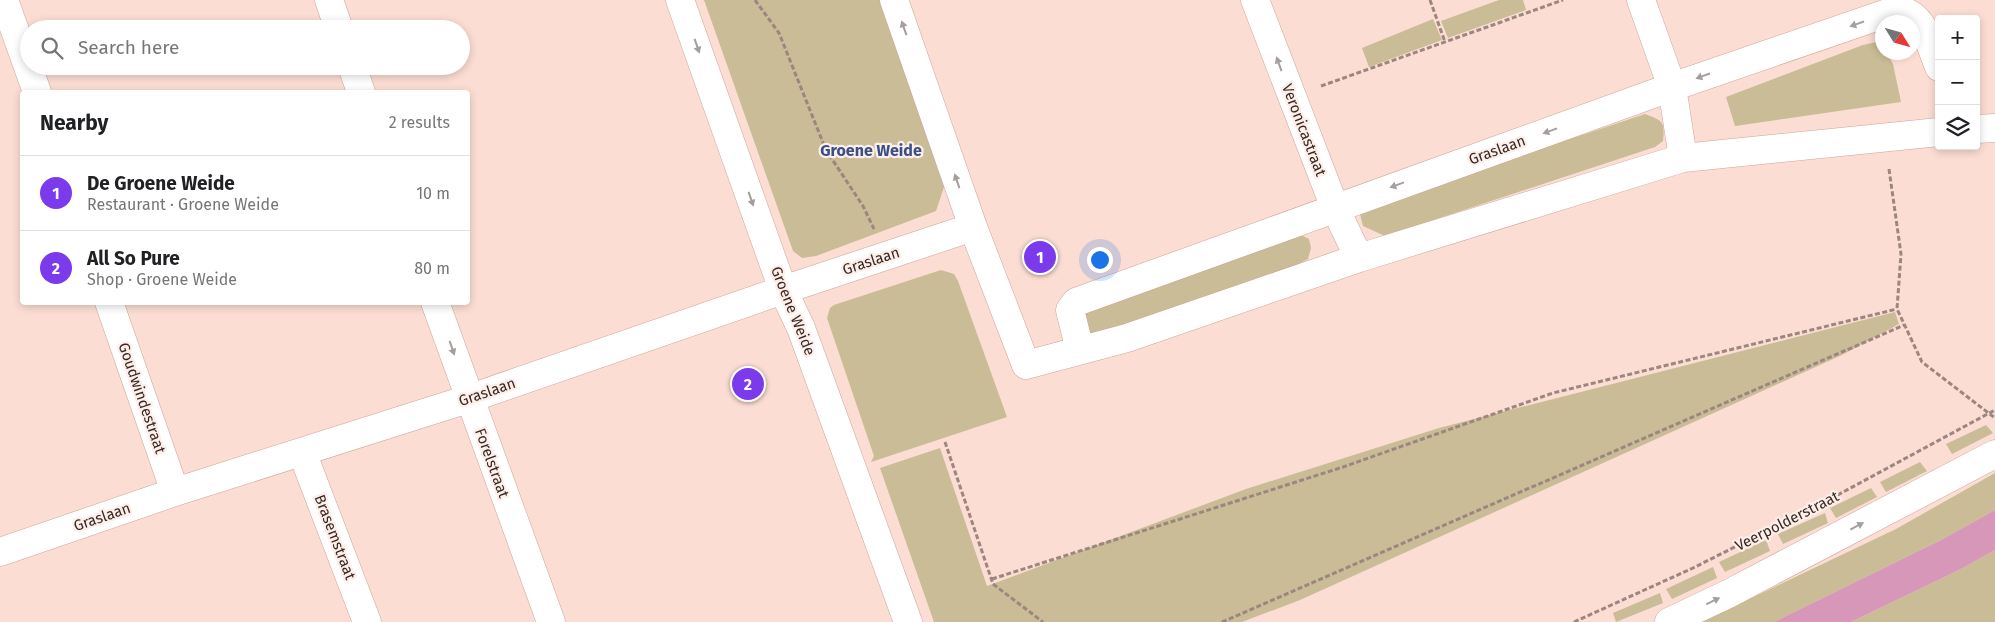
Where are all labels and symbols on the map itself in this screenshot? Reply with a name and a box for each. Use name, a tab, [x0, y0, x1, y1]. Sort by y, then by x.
north arrow	[1875, 15, 1920, 60]
one-way arrow	[900, 20, 907, 35]
one-way arrow	[1849, 20, 1864, 28]
one-way arrow	[693, 39, 701, 54]
one-way arrow	[1275, 57, 1282, 72]
one-way arrow	[1695, 72, 1710, 80]
street label: Veronicastraat	[1278, 81, 1330, 179]
one-way arrow	[1542, 127, 1557, 135]
street label: Graslaan	[1466, 131, 1528, 169]
district label: Groene Weide	[820, 141, 922, 160]
one-way arrow	[953, 173, 961, 188]
one-way arrow	[1389, 182, 1404, 190]
one-way arrow	[747, 192, 755, 207]
pin: 1	[1024, 238, 1056, 276]
street label: Graslaan	[840, 243, 902, 279]
your location	[1087, 247, 1113, 273]
street label: Groene Weide	[767, 264, 819, 358]
street label: Goudwindestraat	[115, 340, 170, 456]
one-way arrow	[448, 341, 456, 356]
pin: 2	[732, 365, 764, 403]
street label: Graslaan	[456, 374, 518, 410]
street label: Forelstraat	[471, 426, 513, 501]
street label: Veerpolderstraat	[1732, 487, 1842, 555]
street label: Brasemstraat	[311, 492, 360, 583]
street label: Graslaan	[71, 499, 133, 535]
one-way arrow	[1850, 522, 1864, 530]
one-way arrow	[1706, 597, 1720, 605]

